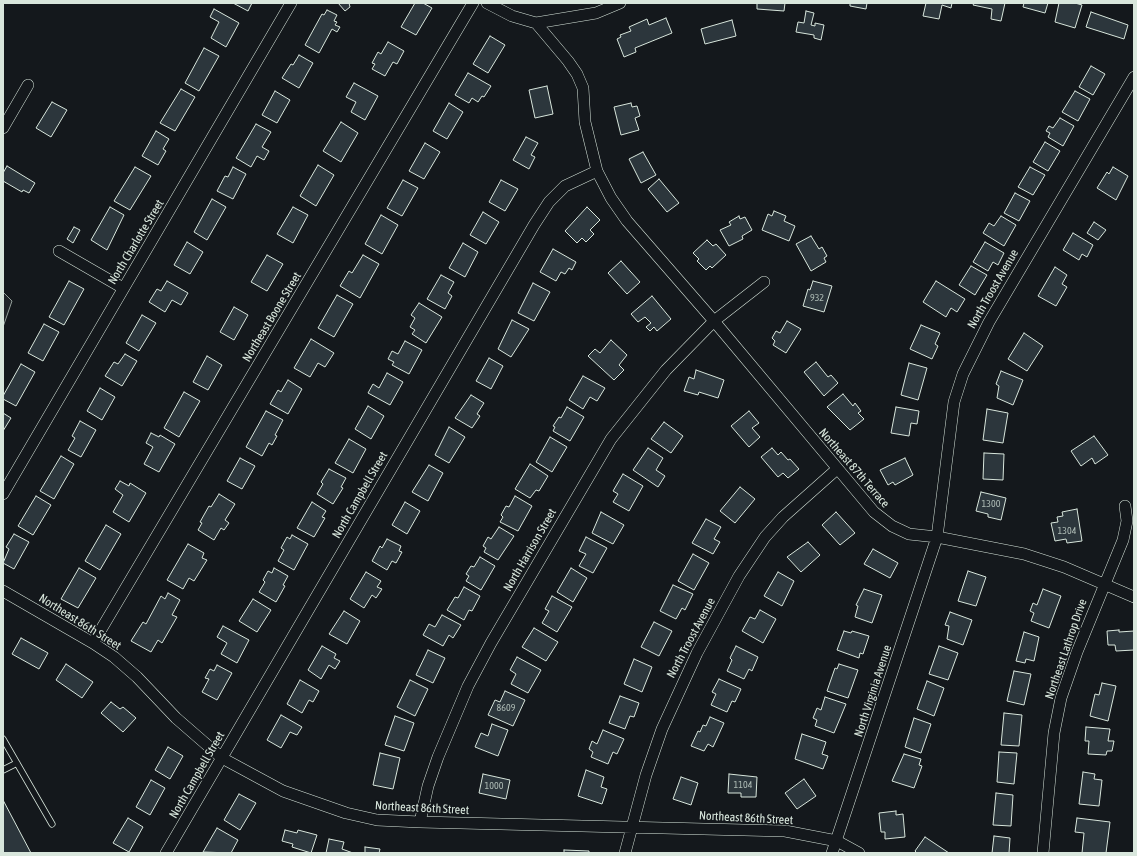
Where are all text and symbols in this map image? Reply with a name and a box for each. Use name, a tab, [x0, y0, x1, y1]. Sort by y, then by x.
street label: North Charlotte Street	[105, 197, 167, 287]
street label: North Troost Avenue	[965, 247, 1021, 331]
street label: Northeast Boone Street	[240, 270, 304, 364]
house number: 932	[810, 292, 824, 304]
street label: Northeast 87th Terrace	[816, 425, 892, 511]
street label: North Campbell Street	[329, 449, 391, 541]
house number: 1300	[982, 498, 1000, 510]
street label: North Harrison Street	[500, 506, 560, 594]
house number: 1304	[1058, 525, 1076, 537]
street label: Northeast 86th Street	[36, 591, 124, 653]
street label: North Troost Avenue	[664, 595, 718, 681]
street label: Northeast Lathrop Drive	[1042, 597, 1090, 701]
street label: North Virginia Avenue	[851, 643, 895, 739]
house number: 8609	[497, 702, 515, 714]
street label: North Campbell Street	[166, 729, 228, 821]
house number: 1104	[734, 779, 752, 791]
house number: 1000	[485, 780, 503, 792]
street label: Northeast 86th Street	[375, 798, 469, 818]
street label: Northeast 86th Street	[699, 808, 793, 828]

